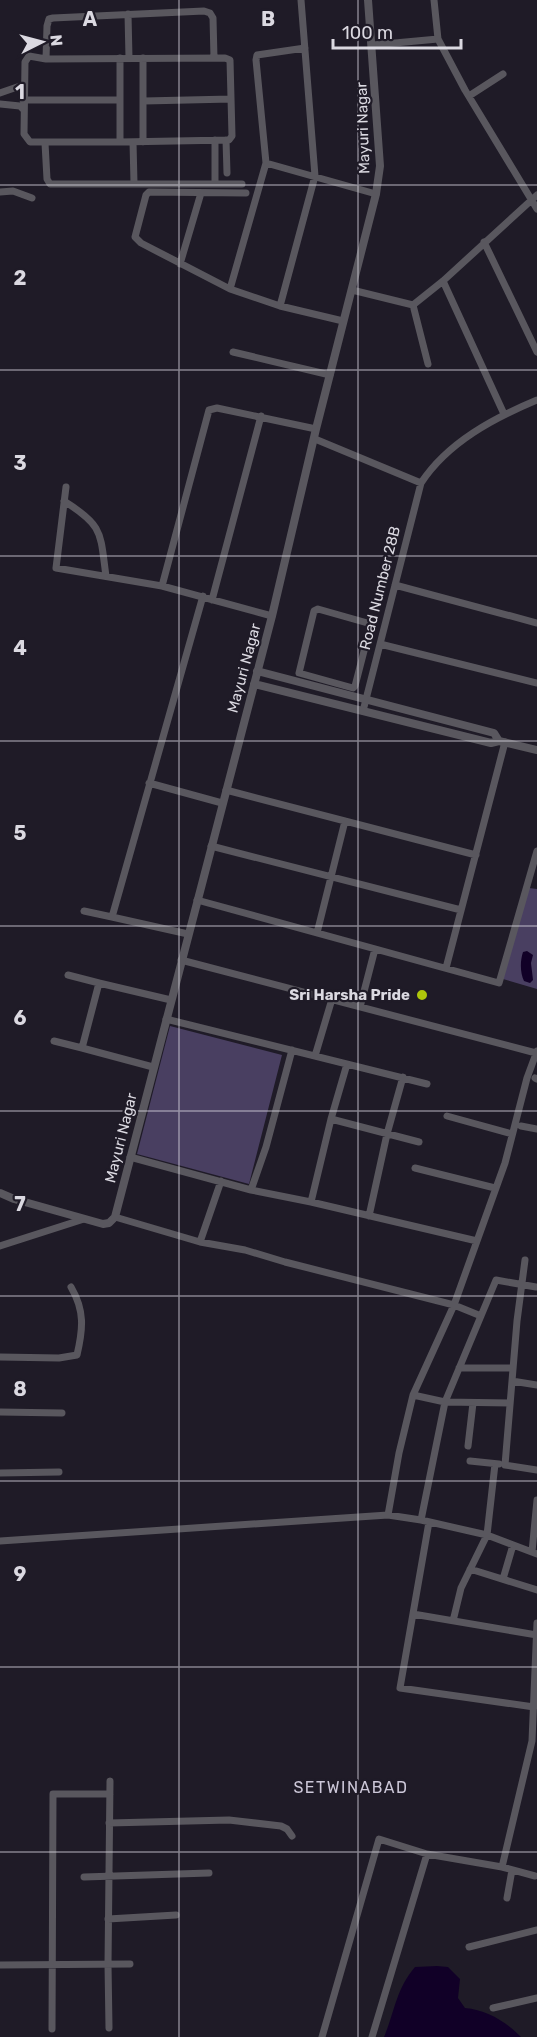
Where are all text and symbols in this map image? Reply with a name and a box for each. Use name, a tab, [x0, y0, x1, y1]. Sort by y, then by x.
text: A	[83, 7, 98, 31]
text: B	[261, 7, 275, 31]
north arrow	[12, 12, 72, 72]
scale bar	[333, 12, 460, 50]
text: 100 m	[342, 22, 393, 44]
text: N	[46, 34, 66, 47]
text: 1	[15, 80, 25, 104]
street label: Mayuri Nagar	[352, 81, 374, 174]
text: 2	[14, 266, 27, 290]
text: 3	[13, 451, 27, 475]
street label: Road Number 28B	[356, 524, 404, 652]
street label: Mayuri Nagar	[223, 621, 265, 715]
text: 4	[13, 636, 27, 660]
text: 5	[14, 821, 27, 845]
place label: Sri Harsha Pride	[289, 986, 410, 1004]
marker: Sri Harsha Pride	[415, 988, 429, 1002]
text: 6	[13, 1006, 27, 1030]
street label: Mayuri Nagar	[101, 1091, 141, 1185]
text: 7	[14, 1192, 26, 1216]
text: 8	[13, 1377, 27, 1401]
text: 9	[14, 1562, 27, 1586]
district label: SETWINABAD	[293, 1778, 409, 1797]

